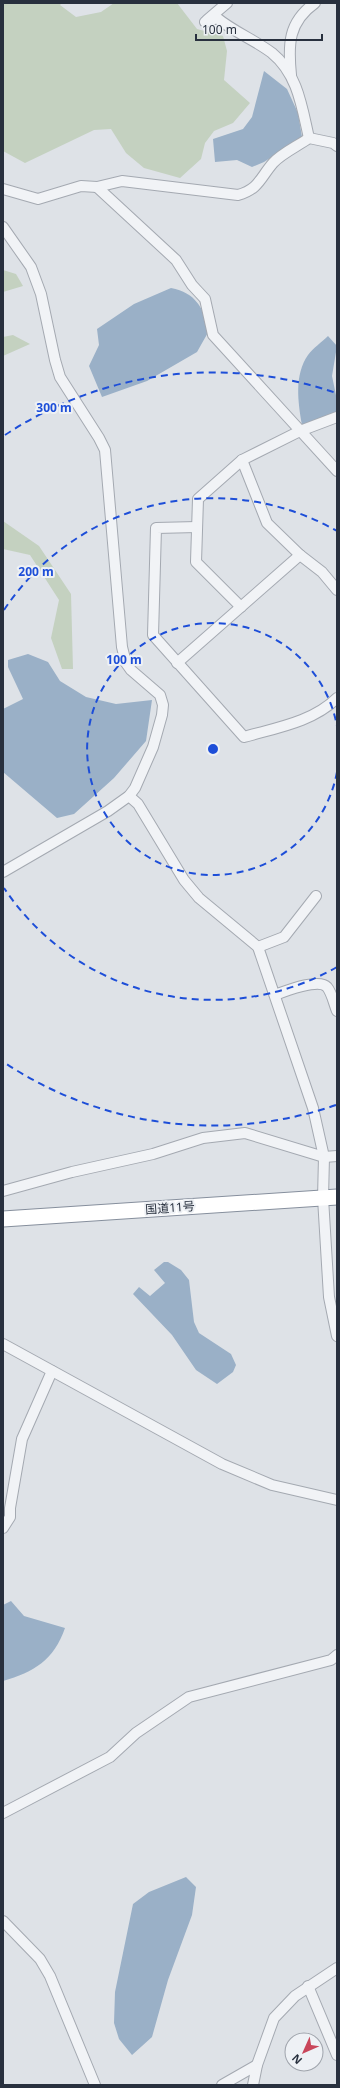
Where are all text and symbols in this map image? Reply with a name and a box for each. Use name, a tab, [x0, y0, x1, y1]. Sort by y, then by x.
scale bar	[196, 16, 322, 42]
text: 100 m	[202, 21, 237, 38]
text: 300 m	[36, 399, 72, 416]
text: 200 m	[18, 563, 54, 580]
text: 100 m	[106, 651, 142, 668]
centre of rings	[206, 742, 220, 756]
street label: 国道11号	[145, 1197, 195, 1218]
north arrow	[284, 2032, 324, 2072]
text: N	[288, 2051, 305, 2068]

